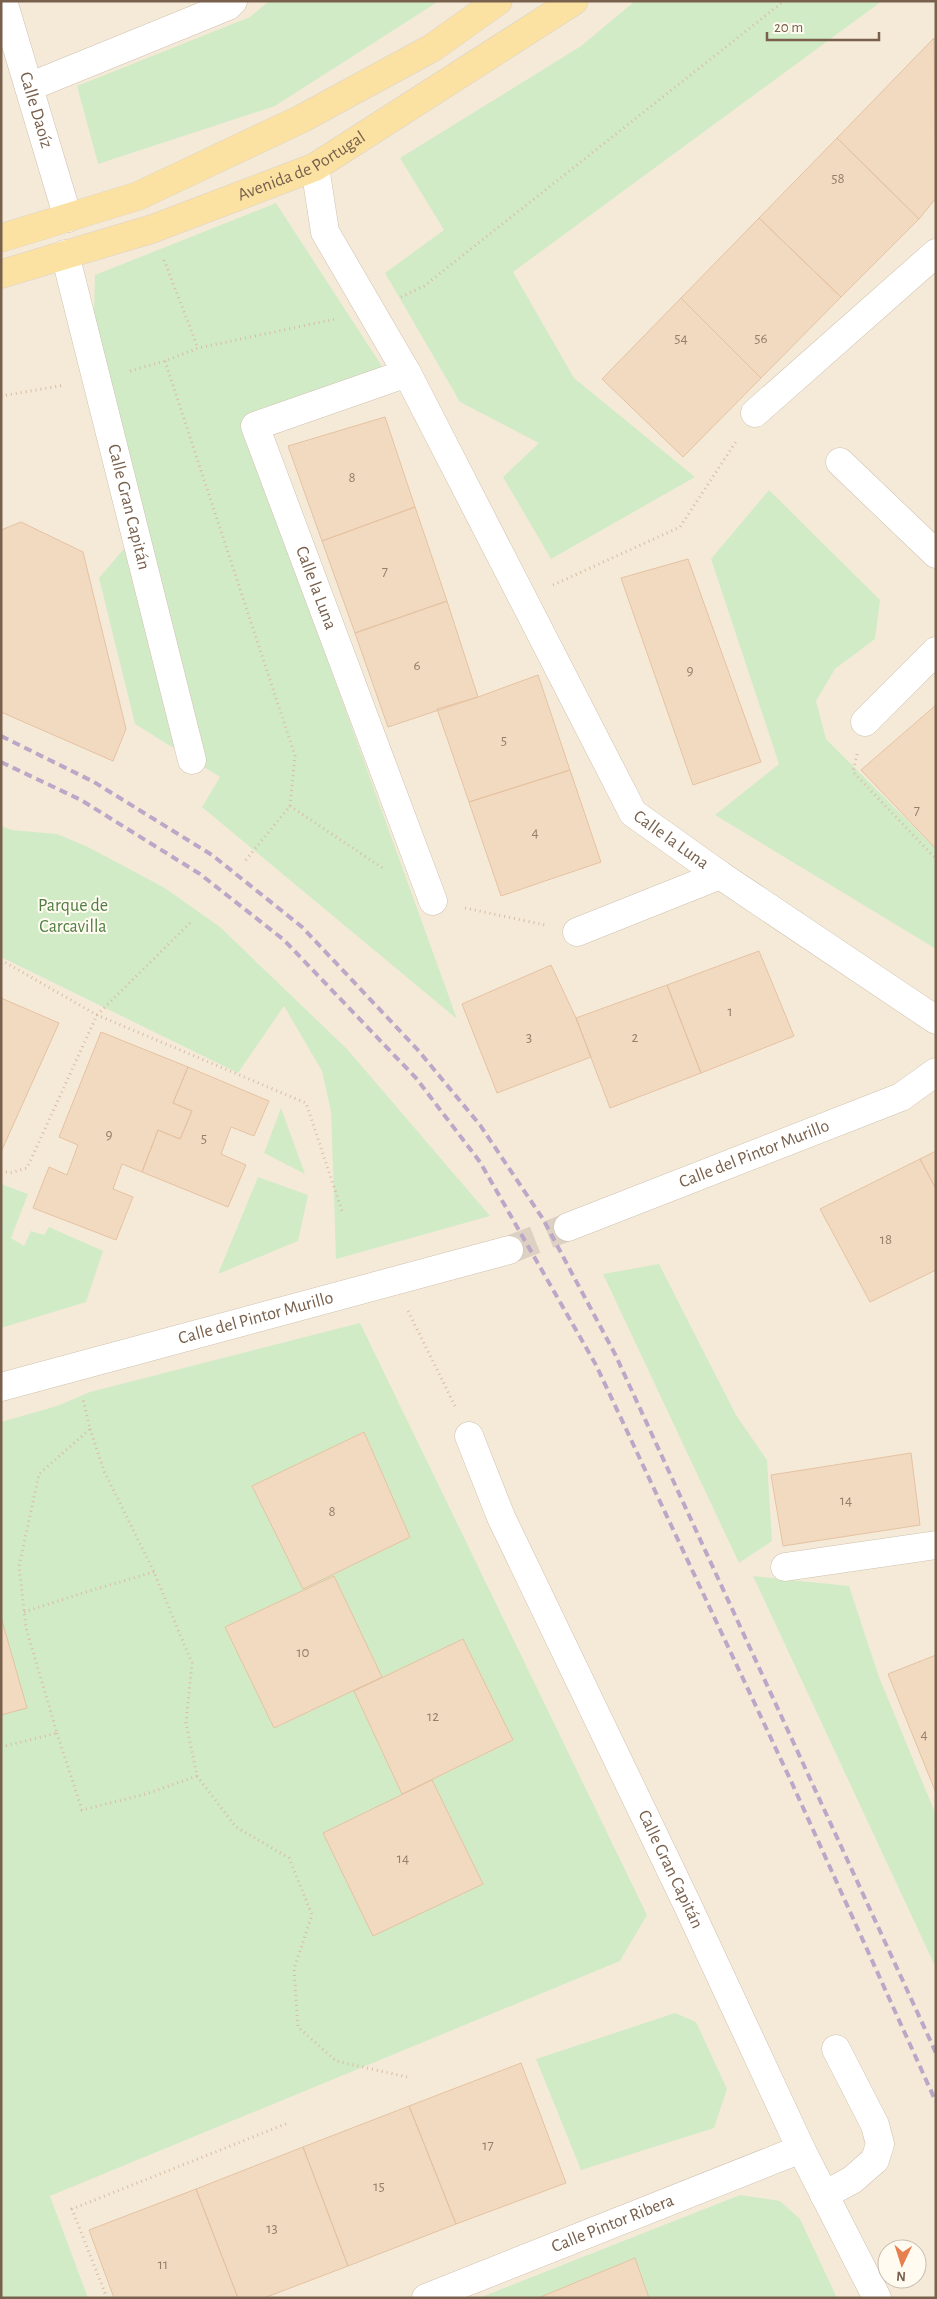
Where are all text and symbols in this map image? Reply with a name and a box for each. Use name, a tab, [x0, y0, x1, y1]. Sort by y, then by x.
scale bar	[767, 10, 880, 42]
text: 20 m	[774, 20, 803, 35]
street label: Calle Daoíz	[16, 70, 56, 150]
street label: Avenida de Portugal	[235, 128, 369, 205]
house number: 58	[831, 171, 845, 186]
house number: 54	[674, 331, 688, 346]
house number: 56	[754, 331, 768, 346]
street label: Calle Gran Capitán	[104, 442, 153, 572]
house number: 8	[348, 470, 356, 485]
street label: Calle la Luna	[292, 544, 340, 632]
house number: 7	[382, 564, 388, 579]
house number: 6	[413, 658, 421, 673]
house number: 9	[686, 663, 694, 678]
house number: 5	[501, 733, 507, 748]
house number: 7	[914, 803, 920, 818]
street label: Calle la Luna	[630, 807, 712, 873]
house number: 4	[531, 825, 539, 840]
park label: Parque de Carcavilla	[38, 897, 108, 936]
house number: 1	[727, 1004, 733, 1019]
house number: 3	[526, 1030, 532, 1045]
house number: 2	[632, 1030, 639, 1045]
street label: Calle del Pintor Murillo	[677, 1117, 832, 1192]
house number: 9	[105, 1127, 113, 1142]
house number: 5	[201, 1131, 207, 1146]
house number: 18	[880, 1232, 892, 1247]
street label: Calle del Pintor Murillo	[176, 1289, 336, 1348]
house number: 14	[840, 1493, 852, 1508]
house number: 8	[328, 1504, 336, 1519]
house number: 10	[296, 1645, 310, 1660]
house number: 12	[427, 1709, 439, 1724]
house number: 4	[920, 1727, 928, 1742]
street label: Calle Gran Capitán	[634, 1807, 706, 1931]
house number: 14	[397, 1851, 409, 1866]
house number: 17	[482, 2138, 494, 2153]
house number: 15	[373, 2179, 385, 2194]
street label: Calle Pintor Ribera	[549, 2191, 676, 2256]
house number: 13	[266, 2221, 278, 2236]
north arrow	[877, 2239, 927, 2289]
house number: 11	[158, 2257, 168, 2272]
text: N	[896, 2269, 907, 2283]

